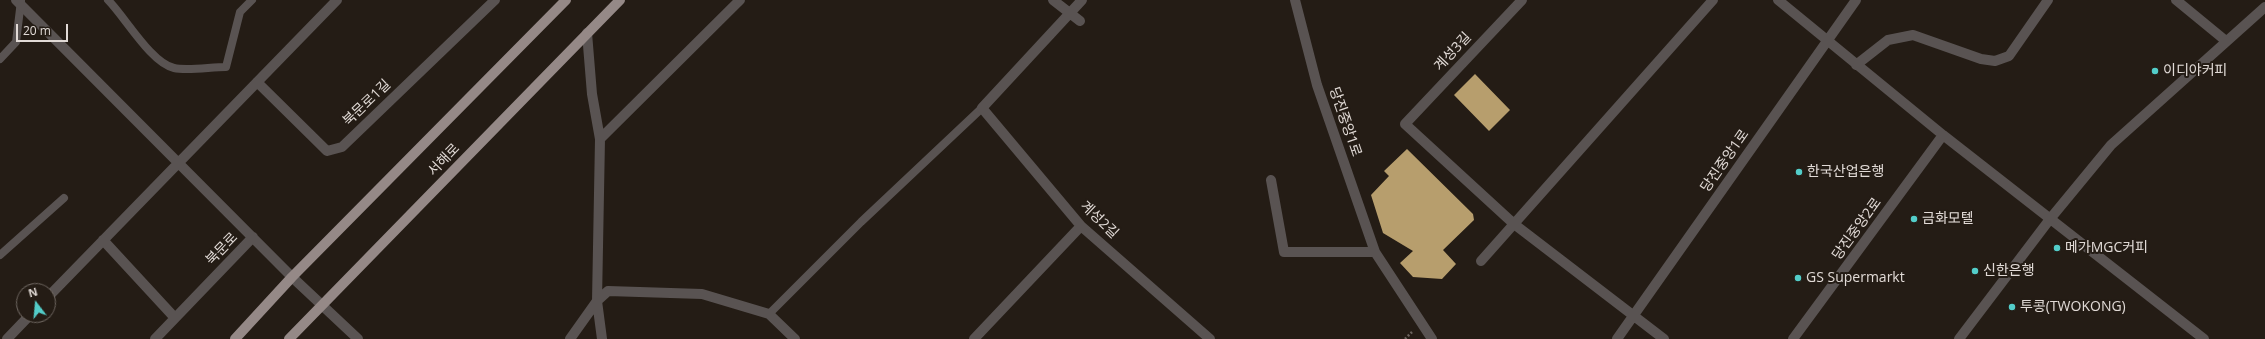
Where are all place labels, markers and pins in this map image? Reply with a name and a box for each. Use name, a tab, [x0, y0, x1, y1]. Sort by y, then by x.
place label: 이디야커피	[2163, 63, 2227, 79]
marker: 이디야커피	[2150, 66, 2160, 76]
place label: 한국산업은행	[1807, 164, 1884, 180]
marker: 한국산업은행	[1794, 167, 1804, 177]
place label: 금화모텔	[1922, 211, 1974, 227]
marker: 금화모텔	[1909, 214, 1919, 224]
place label: 메가MGC커피	[2065, 240, 2148, 256]
marker: 메가MGC커피	[2052, 243, 2062, 253]
place label: 신한은행	[1983, 263, 2035, 279]
marker: 신한은행	[1970, 266, 1980, 276]
place label: GS Supermarkt	[1806, 270, 1905, 286]
marker: GS Supermarkt	[1793, 273, 1803, 283]
place label: 투콩(TWOKONG)	[2020, 299, 2126, 315]
marker: 투콩(TWOKONG)	[2007, 302, 2017, 312]

